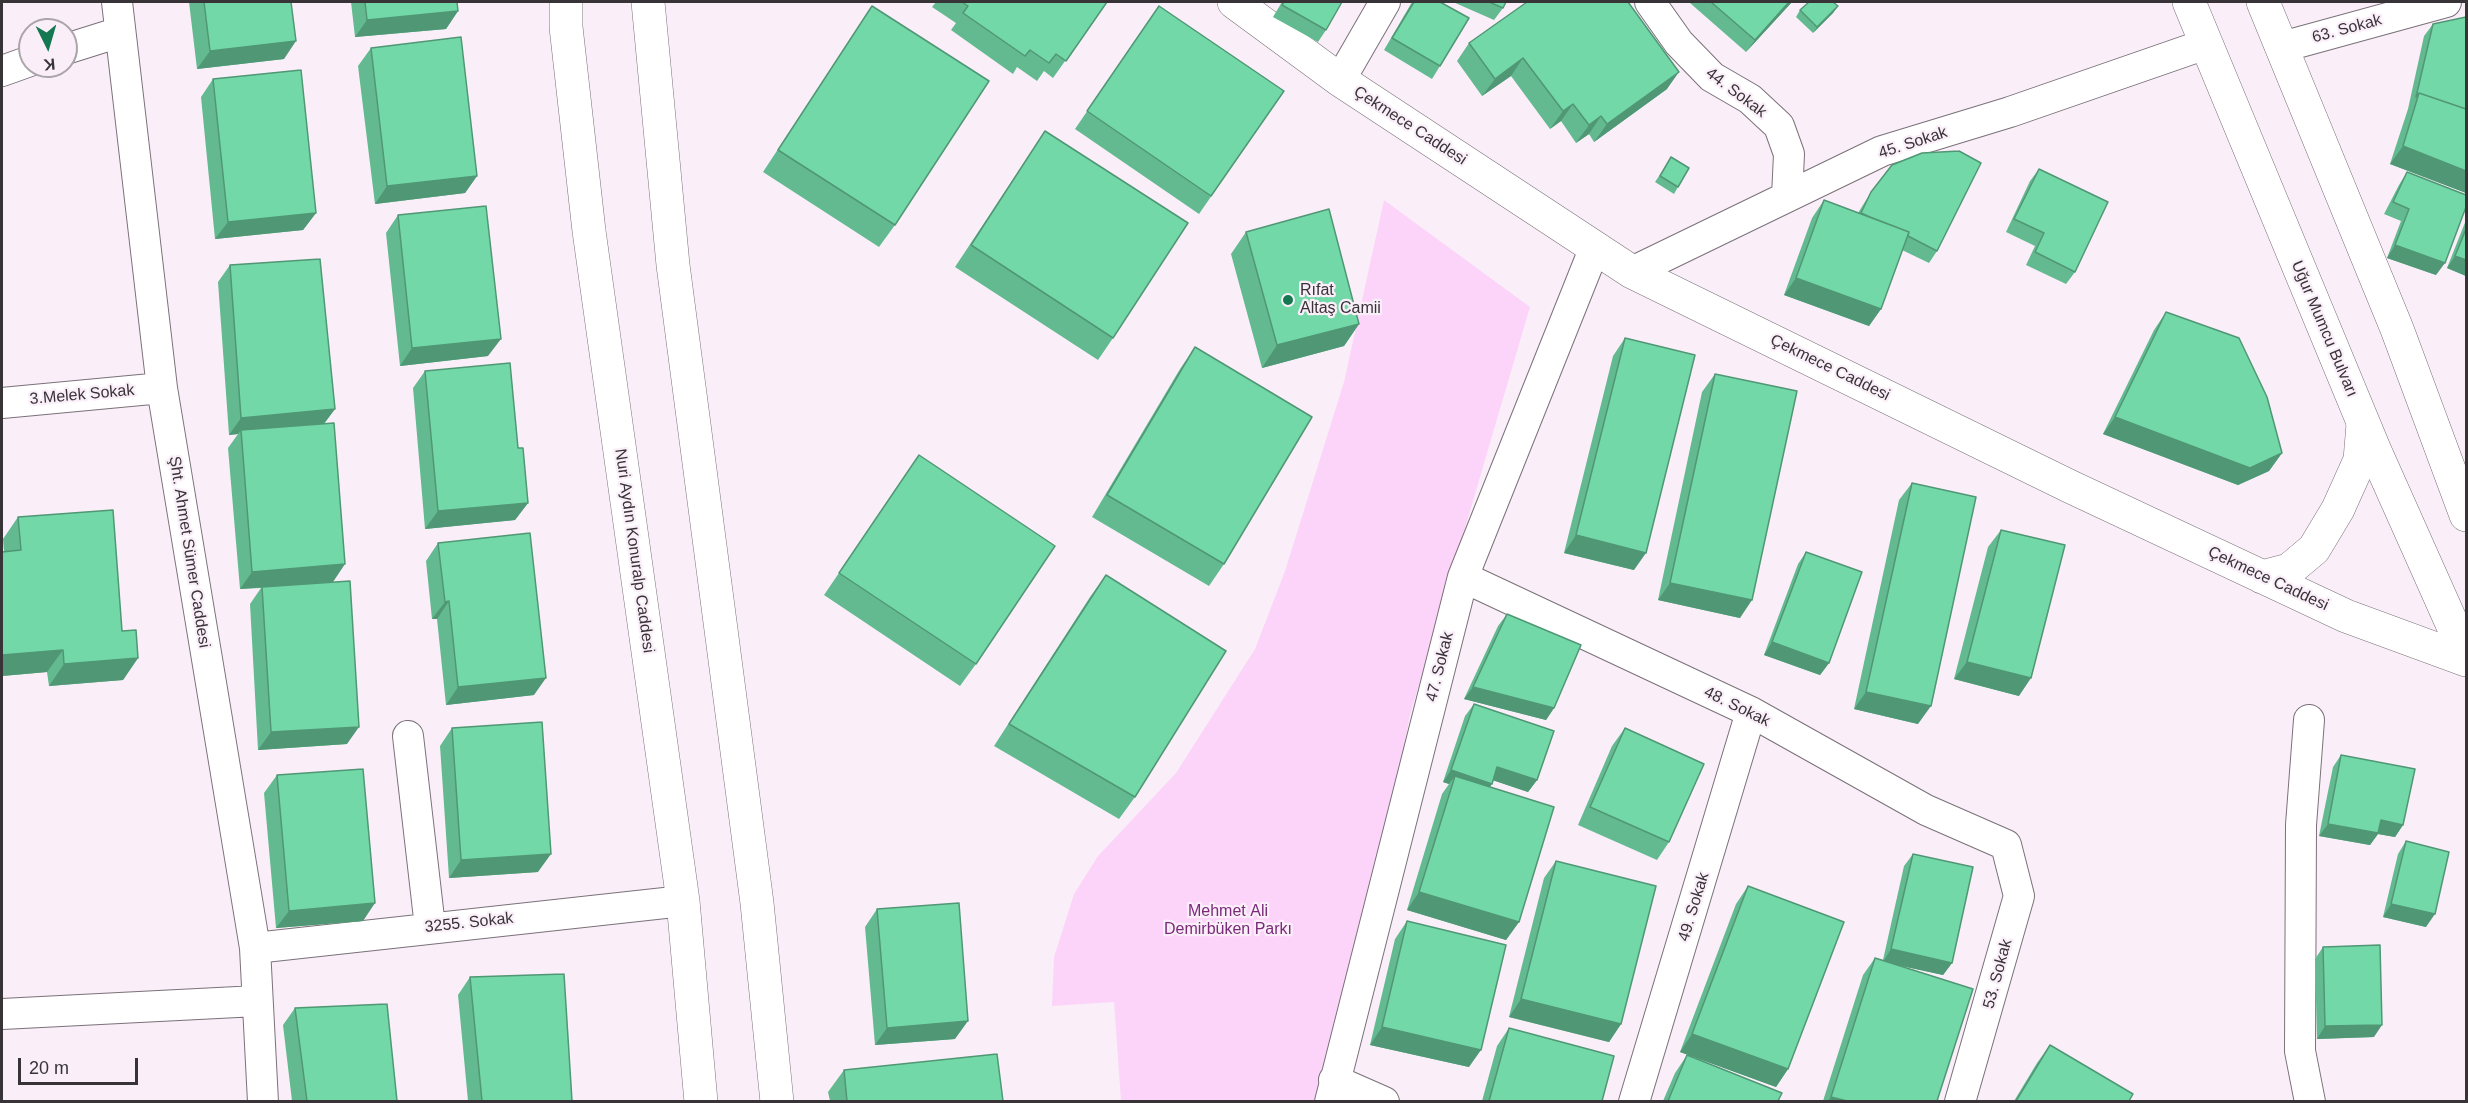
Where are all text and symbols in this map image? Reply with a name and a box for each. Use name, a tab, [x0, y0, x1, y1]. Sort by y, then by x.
street label: 63. Sokak	[2310, 11, 2384, 47]
north arrow	[18, 18, 78, 78]
text: K	[43, 55, 56, 73]
street label: 44. Sokak	[1702, 64, 1770, 122]
street label: Çekmece Caddesi	[1350, 82, 1470, 170]
street label: 45. Sokak	[1876, 123, 1950, 163]
street label: Uğur Mumcu Bulvarı	[2287, 258, 2361, 400]
place label: Rıfat Altaş Camii	[1300, 281, 1381, 319]
marker: Rıfat Altaş Camii	[1281, 293, 1295, 307]
street label: Çekmece Caddesi	[1767, 331, 1893, 405]
street label: 3.Melek Sokak	[29, 381, 135, 409]
street label: Nuri Aydın Konuralp Caddesi	[610, 448, 658, 654]
street label: Şht. Ahmet Sümer Caddesi	[164, 455, 214, 649]
street label: Çekmece Caddesi	[2205, 543, 2331, 615]
street label: 47. Sokak	[1422, 630, 1458, 704]
street label: 48. Sokak	[1701, 683, 1773, 731]
street label: 49. Sokak	[1674, 870, 1714, 944]
park label: Mehmet Ali Demirbüken Parkı	[1164, 902, 1292, 940]
street label: 3255. Sokak	[424, 909, 514, 937]
street label: 53. Sokak	[1980, 937, 2016, 1011]
scale bar	[21, 1046, 141, 1084]
text: 20 m	[29, 1058, 69, 1078]

